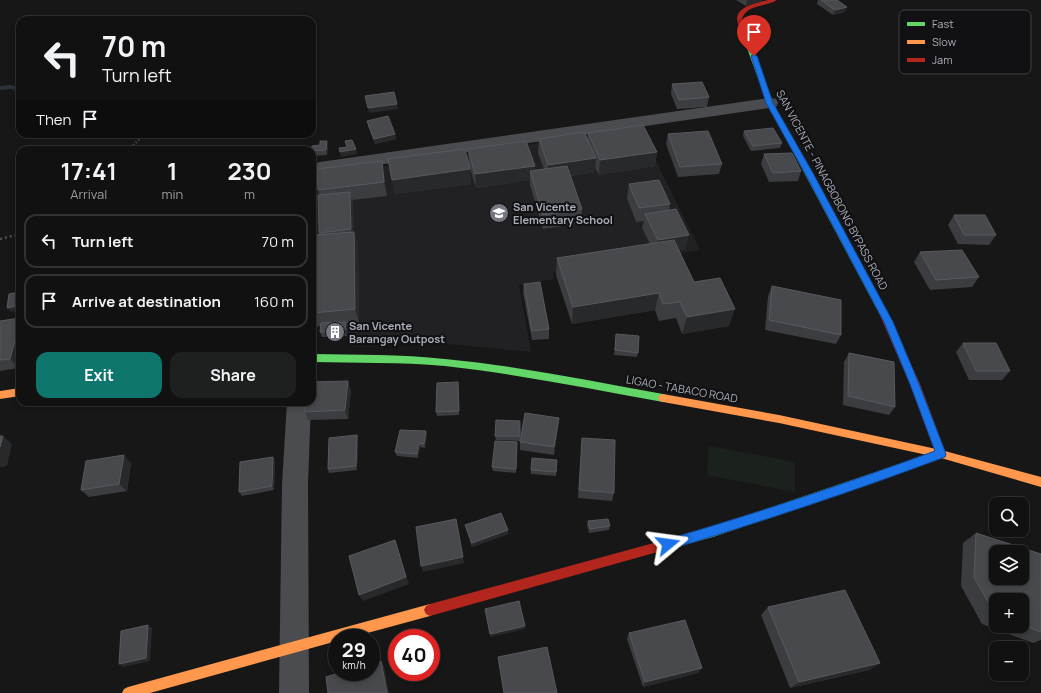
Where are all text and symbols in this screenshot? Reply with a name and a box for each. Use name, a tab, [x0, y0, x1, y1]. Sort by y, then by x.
legend	[899, 10, 1031, 74]
pin	[737, 15, 771, 56]
text: Fast	[932, 16, 954, 31]
icon: arrive	[743, 21, 765, 43]
text: 70 m	[102, 27, 166, 65]
icon: left	[36, 32, 88, 84]
text: Slow	[932, 34, 957, 49]
text: Jam	[932, 52, 953, 67]
text: Turn left	[102, 63, 172, 87]
street label: SAN VICENTE - PINAGBOBONG BYPASS ROAD	[773, 87, 892, 292]
icon: arrive	[79, 108, 101, 130]
text: Then	[36, 109, 71, 130]
text: 17:41	[60, 154, 117, 187]
text: 1	[167, 154, 178, 187]
text: 230	[228, 154, 272, 187]
text: Arrival	[70, 185, 107, 203]
text: min	[161, 185, 183, 203]
text: m	[244, 185, 255, 203]
place label: San Vicente Elementary School	[513, 199, 613, 227]
school or university icon: San Vicente Elementary School	[488, 202, 510, 224]
icon: left	[38, 230, 60, 252]
text: Turn left	[72, 231, 134, 252]
text: 70 m	[262, 231, 294, 252]
icon: arrive	[38, 290, 60, 312]
text: Arrive at destination	[72, 291, 221, 312]
text: 160 m	[254, 291, 294, 312]
place label: San Vicente Barangay Outpost	[349, 318, 445, 346]
building icon: San Vicente Barangay Outpost	[324, 321, 346, 343]
button: Exit	[36, 352, 162, 398]
button: Share	[170, 352, 296, 398]
street label: LIGAO - TABACO ROAD	[625, 371, 739, 406]
map controls	[989, 497, 1029, 681]
button: search	[989, 497, 1029, 537]
position arrow	[647, 523, 689, 565]
button: layers	[989, 545, 1029, 585]
button: +	[989, 593, 1029, 633]
speed limit sign: 40	[388, 629, 440, 681]
text: 29	[342, 636, 366, 663]
button: −	[989, 641, 1029, 681]
text: km/h	[342, 658, 366, 672]

